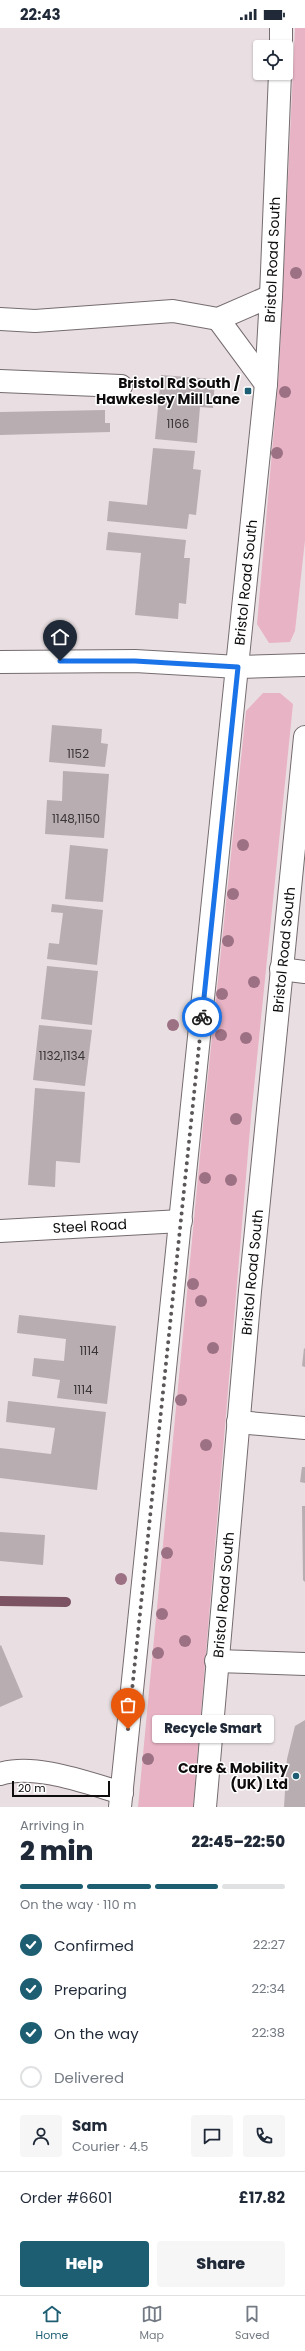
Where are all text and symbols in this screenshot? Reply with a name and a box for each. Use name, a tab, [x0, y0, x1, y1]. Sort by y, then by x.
text: 22:43	[20, 4, 61, 25]
map controls	[253, 40, 293, 80]
button: locate	[253, 40, 293, 80]
street label: Bristol Road South	[259, 196, 285, 323]
place label: Bristol Rd South / Hawkesley Mill Lane	[96, 373, 241, 409]
marker: Bristol Rd South / Hawkesley Mill Lane	[243, 386, 253, 396]
house number: 1166	[167, 415, 189, 432]
street label: Bristol Road South	[229, 519, 262, 646]
pin	[43, 620, 77, 661]
icon: home	[49, 626, 71, 648]
house number: 1152	[67, 745, 89, 762]
house number: 1148,1150	[52, 810, 100, 827]
street label: Bristol Road South	[268, 886, 300, 1013]
courier	[182, 997, 222, 1037]
icon: bike	[191, 1006, 213, 1028]
house number: 1132,1134	[39, 1047, 86, 1064]
street label: Bristol Road South	[236, 1208, 268, 1336]
street label: Steel Road	[52, 1214, 128, 1238]
house number: 1114	[79, 1342, 99, 1359]
house number: 1114	[73, 1381, 93, 1398]
street label: Bristol Road South	[208, 1531, 239, 1659]
pin	[111, 1688, 145, 1729]
icon: bag	[117, 1694, 139, 1716]
callout: Recycle Smart	[152, 1715, 274, 1743]
text: Recycle Smart	[164, 1719, 262, 1738]
place label: Care & Mobility (UK) Ltd	[178, 1758, 288, 1794]
marker: Care & Mobility (UK) Ltd	[291, 1771, 301, 1781]
scale bar	[12, 1779, 110, 1798]
text: 20 m	[18, 1780, 46, 1796]
text: Arriving in	[20, 1816, 84, 1835]
text: 22:45–22:50	[192, 1831, 285, 1852]
text: 2 min	[20, 1833, 93, 1869]
text: On the way · 110 m	[20, 1895, 136, 1914]
icon: check	[20, 1934, 42, 1956]
text: Confirmed	[54, 1935, 134, 1956]
text: 22:27	[253, 1935, 285, 1954]
icon: check	[20, 1978, 42, 2000]
text: Preparing	[54, 1979, 127, 2000]
text: 22:34	[251, 1979, 285, 1998]
icon: check	[20, 2022, 42, 2044]
text: On the way	[54, 2023, 139, 2044]
text: 22:38	[251, 2023, 285, 2042]
text: Delivered	[54, 2067, 124, 2088]
button: person	[20, 2115, 62, 2157]
text: Sam	[72, 2115, 107, 2136]
button: chat	[191, 2115, 233, 2157]
button: phone	[243, 2115, 285, 2157]
text: Courier · 4.5	[72, 2137, 148, 2156]
text: Order #6601	[20, 2187, 112, 2208]
text: £17.82	[239, 2187, 285, 2208]
button: Help	[20, 2241, 149, 2287]
button: Share	[157, 2241, 285, 2287]
tab: Home	[36, 2303, 68, 2344]
tab: Map	[140, 2303, 164, 2344]
tab: Saved	[235, 2303, 269, 2344]

